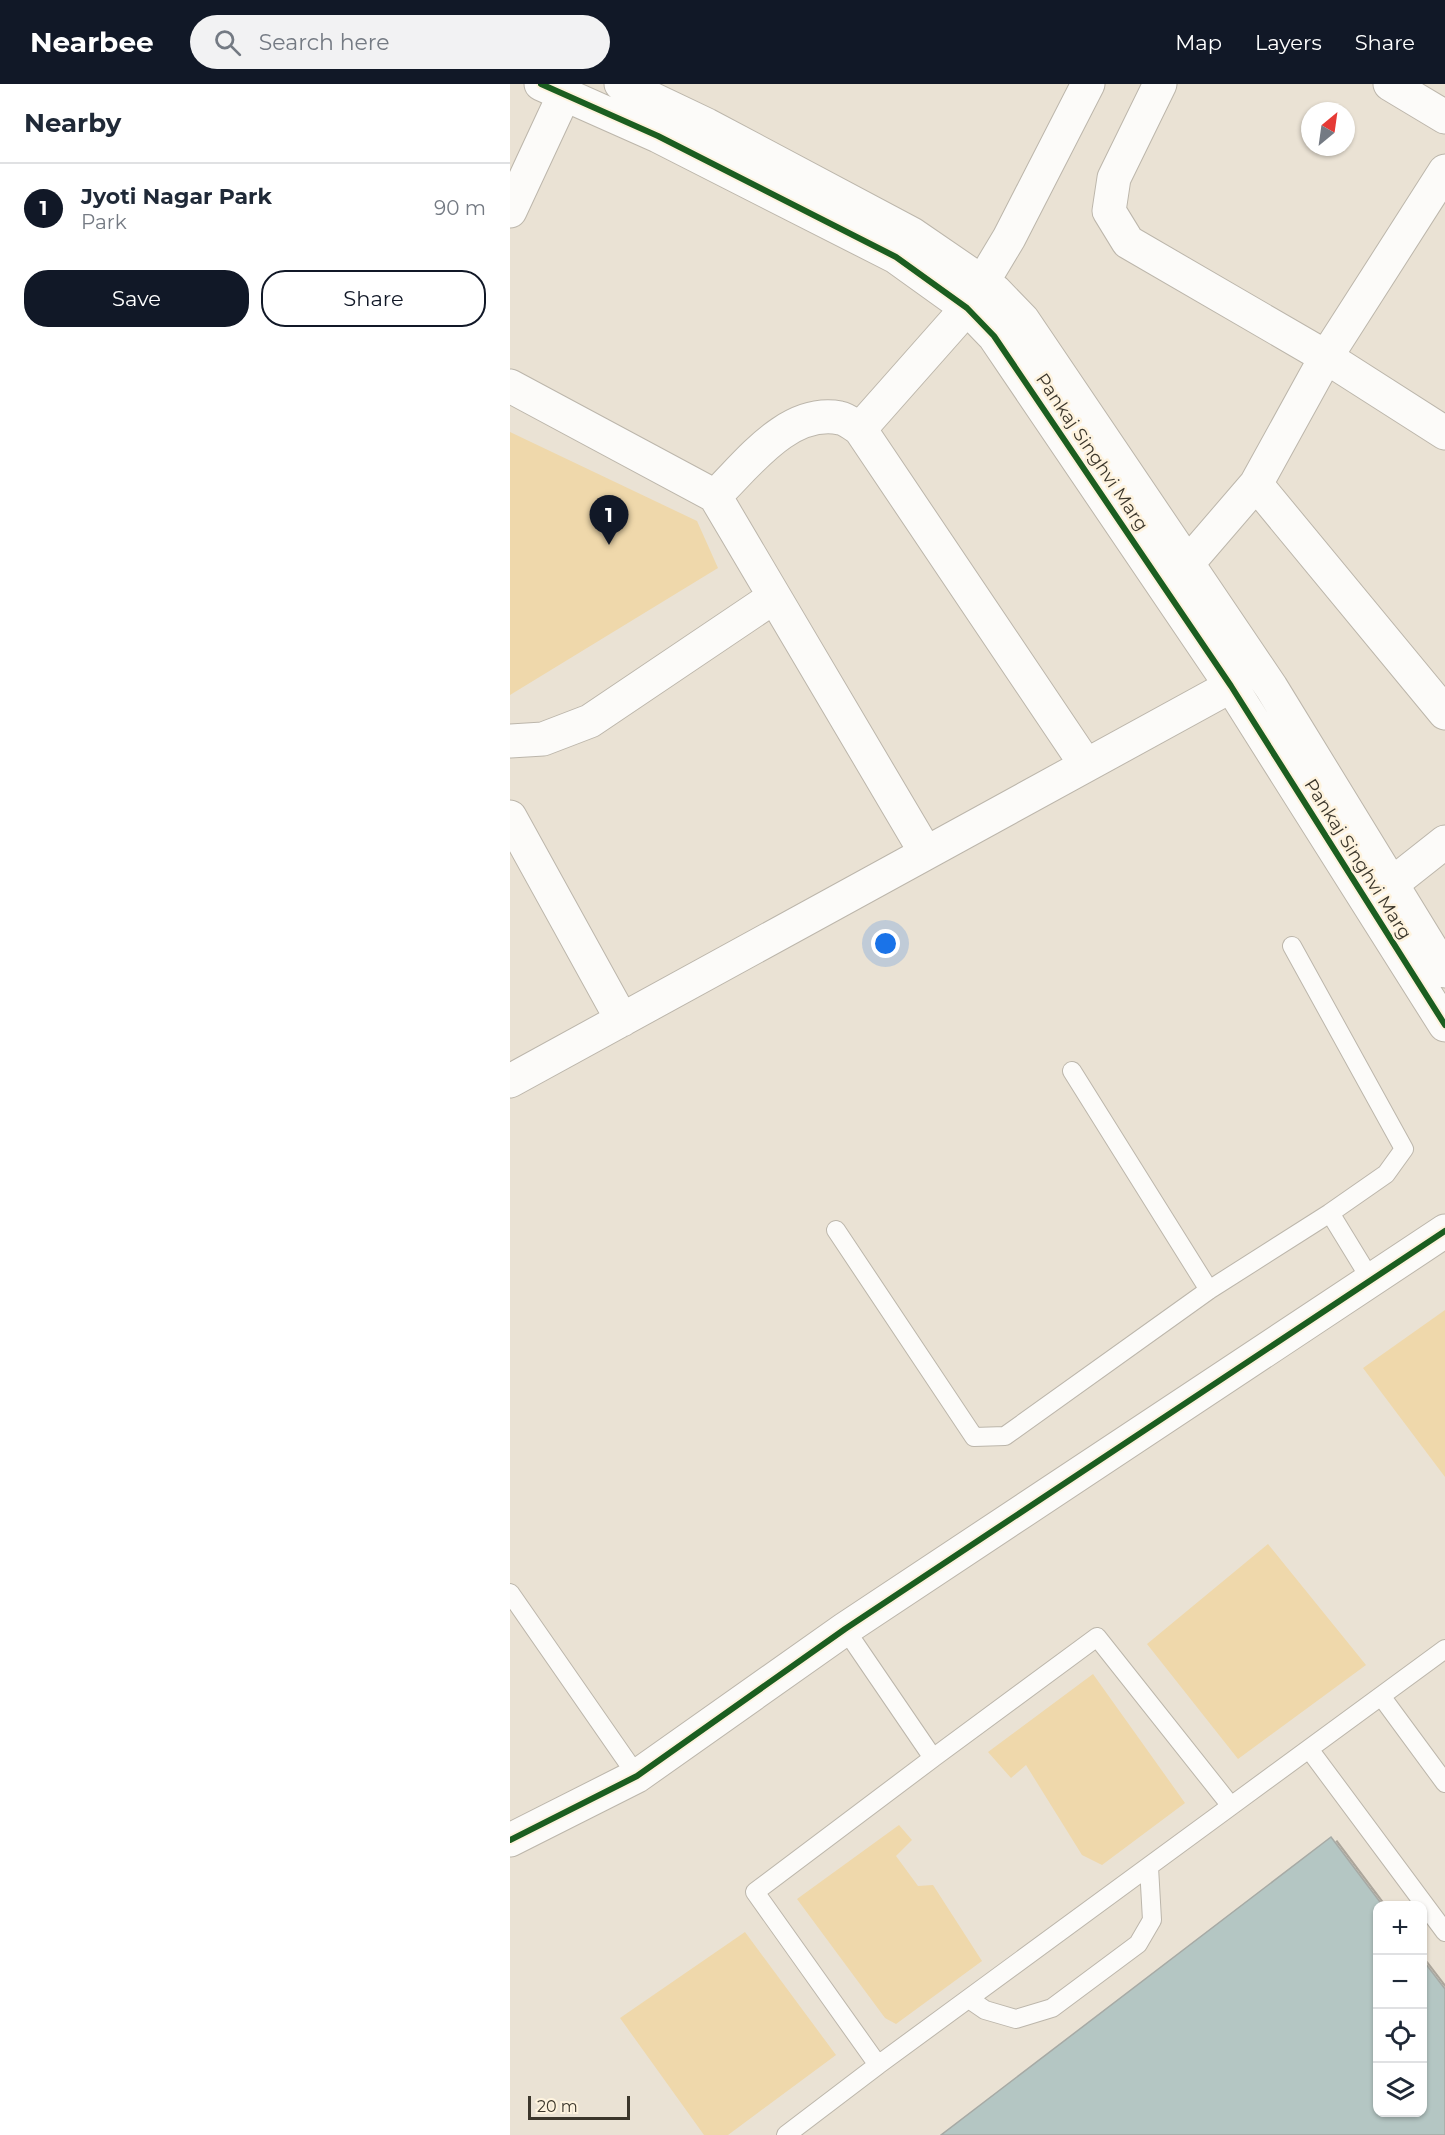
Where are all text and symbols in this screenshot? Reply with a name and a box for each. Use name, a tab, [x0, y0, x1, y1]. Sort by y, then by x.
search box	[190, 15, 610, 69]
text: Nearbee	[30, 25, 154, 59]
icon: search	[211, 26, 244, 59]
text: Search here	[259, 29, 390, 56]
text: Map	[1175, 30, 1222, 55]
text: Layers	[1255, 30, 1322, 55]
text: Share	[1355, 30, 1415, 55]
north arrow	[1301, 102, 1355, 156]
text: Nearby	[24, 107, 121, 139]
text: Jyoti Nagar Park	[81, 183, 272, 210]
text: 1	[40, 196, 47, 220]
text: 90 m	[434, 196, 486, 220]
text: Park	[81, 210, 127, 234]
button: Save	[24, 270, 249, 327]
button: Share	[261, 270, 486, 327]
street label: Pankaj Singhvi Marg	[1031, 369, 1153, 535]
pin: 1	[590, 496, 628, 545]
street label: Pankaj Singhvi Marg	[1300, 775, 1416, 943]
your location	[871, 929, 900, 958]
map controls	[1373, 1901, 1427, 2117]
button: +	[1373, 1901, 1427, 1955]
button: −	[1373, 1955, 1427, 2009]
button: locate	[1373, 2009, 1427, 2063]
button: layers	[1373, 2063, 1427, 2117]
scale bar	[528, 2093, 630, 2120]
text: 20 m	[537, 2097, 578, 2116]

